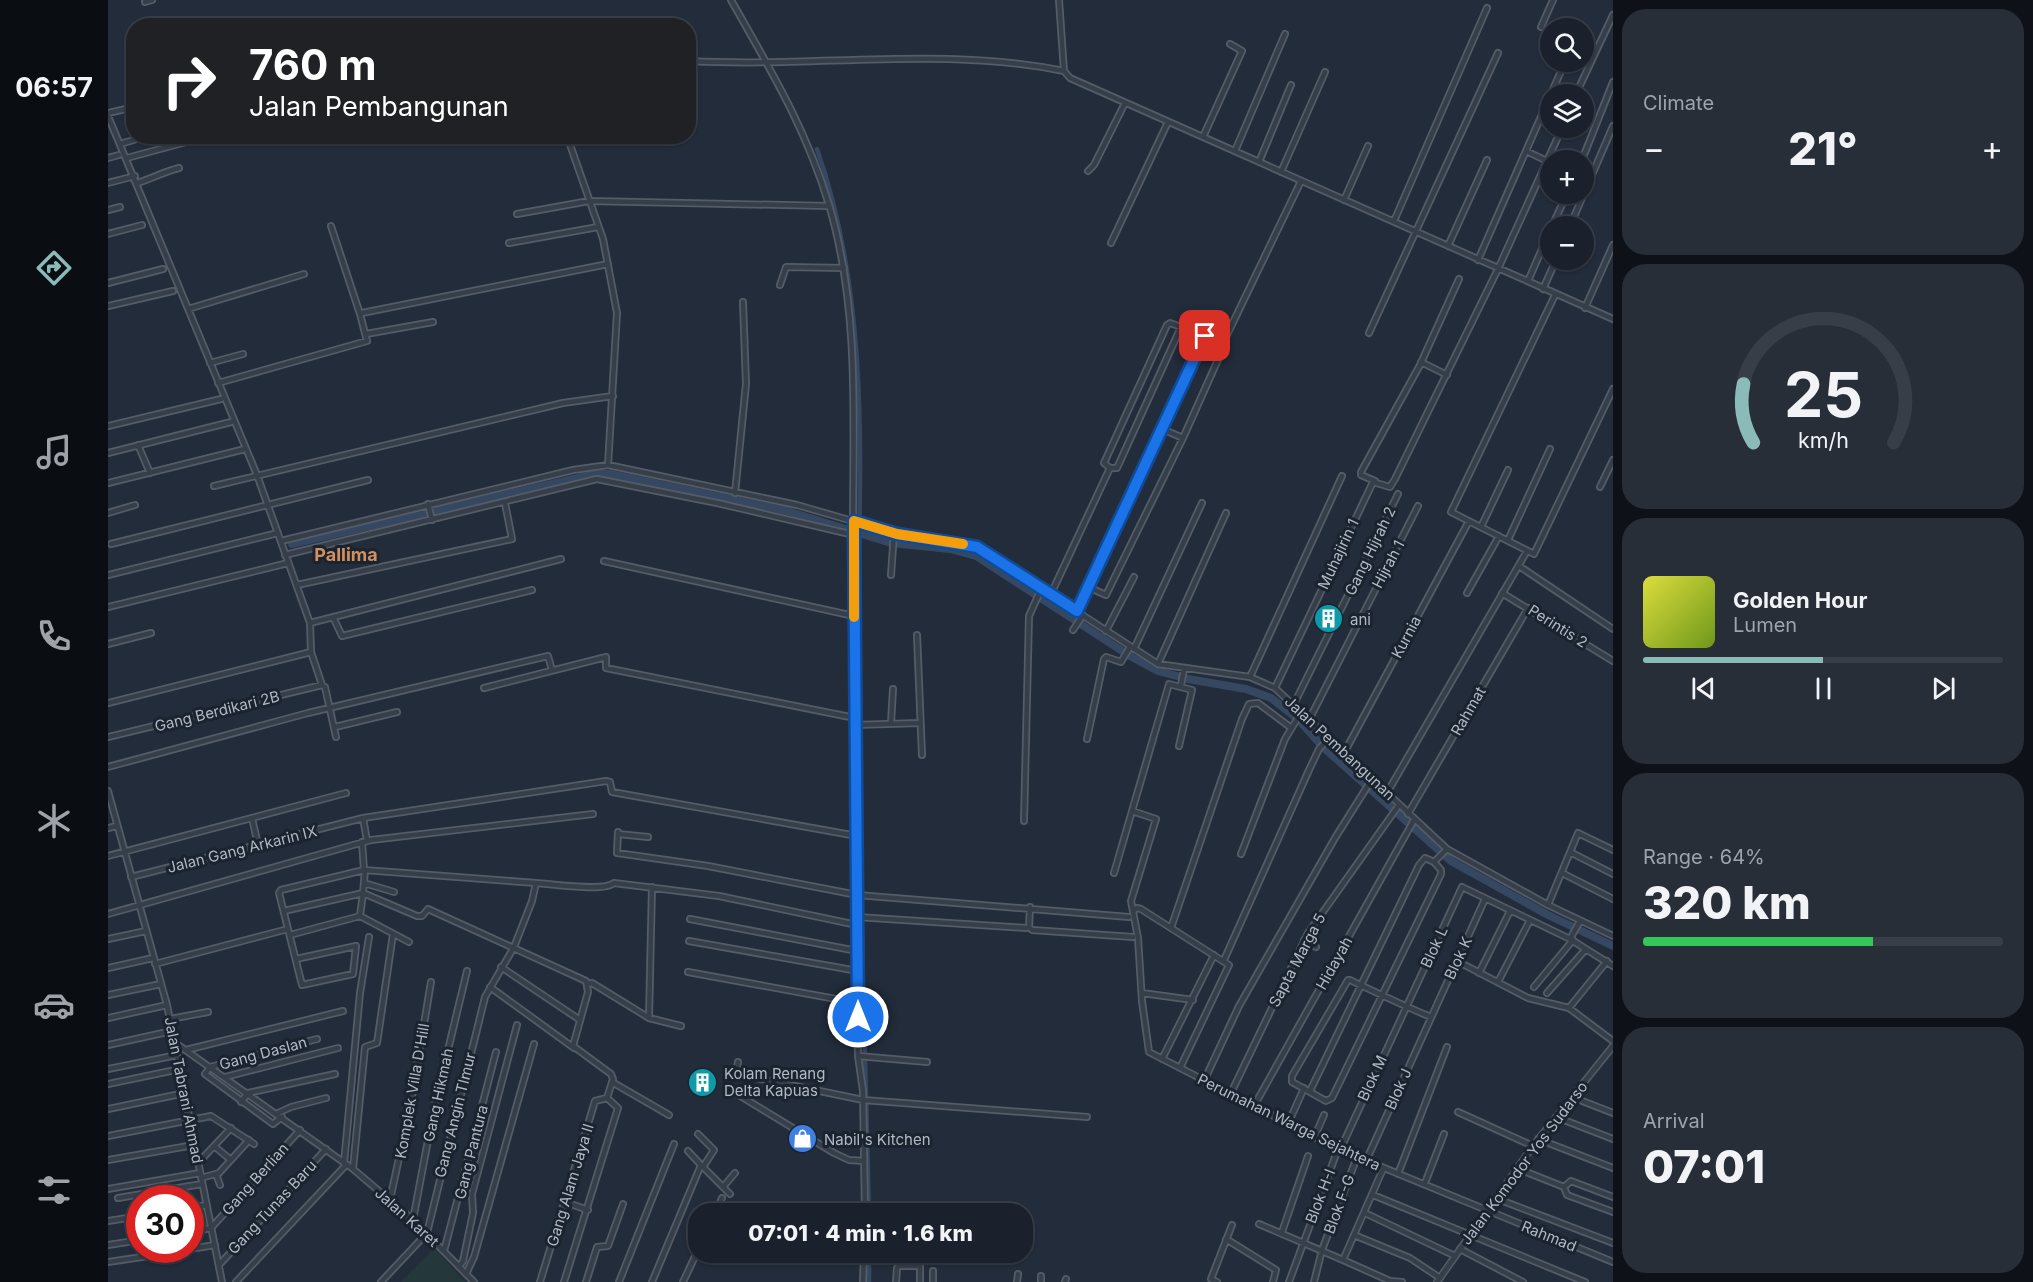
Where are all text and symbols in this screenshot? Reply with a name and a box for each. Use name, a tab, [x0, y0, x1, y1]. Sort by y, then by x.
map controls	[1540, 18, 1594, 270]
button: search	[1540, 18, 1594, 72]
text: 760 m	[249, 39, 377, 90]
icon: right	[150, 42, 228, 120]
text: 06:57	[15, 71, 93, 104]
button: layers	[1540, 84, 1594, 138]
text: Jalan Pembangunan	[249, 90, 509, 123]
text: Climate	[1643, 91, 1714, 115]
text: 21°	[1788, 121, 1858, 176]
text: −	[1643, 128, 1665, 168]
text: +	[1981, 128, 2003, 168]
button: +	[1540, 150, 1594, 204]
button: −	[1540, 216, 1594, 270]
icon: directions	[33, 247, 75, 289]
pin	[1179, 310, 1230, 361]
icon: arrive	[1188, 319, 1221, 352]
text: 25	[1783, 358, 1863, 433]
text: km/h	[1798, 428, 1848, 454]
icon: music	[33, 431, 75, 473]
street label: Gang Hijrah 2	[1340, 503, 1400, 599]
street label: Muhajirin 1	[1313, 516, 1363, 592]
street label: Hijrah 1	[1367, 537, 1409, 591]
district label: Pallima	[314, 544, 378, 565]
text: Golden Hour	[1733, 587, 1867, 613]
street label: Perintis 2	[1525, 600, 1591, 652]
building icon: ani	[1313, 603, 1345, 635]
place label: ani	[1350, 610, 1371, 629]
street label: Kurnia	[1387, 613, 1425, 661]
text: Lumen	[1733, 613, 1797, 637]
icon: phone	[33, 615, 75, 657]
icon: previous	[1687, 672, 1720, 705]
icon: pause	[1807, 672, 1840, 705]
icon: next	[1927, 672, 1960, 705]
street label: Rahmat	[1446, 683, 1490, 739]
street label: Gang Berdikari 2B	[153, 686, 281, 736]
street label: Jalan Pembangunan	[1281, 692, 1399, 804]
icon: climate	[33, 800, 75, 842]
street label: Jalan Gang Arkarin IX	[165, 821, 319, 877]
text: Range · 64%	[1643, 845, 1765, 869]
text: 320 km	[1643, 875, 1811, 930]
street label: Sapta Marga 5	[1264, 910, 1330, 1010]
street label: Blok L	[1416, 923, 1452, 971]
street label: Hidayah	[1312, 933, 1356, 993]
street label: Blok K	[1440, 934, 1476, 982]
icon: car	[33, 984, 75, 1026]
position arrow	[826, 985, 890, 1049]
street label: Jalan Tabrani Ahmad	[160, 1015, 208, 1165]
street label: Komplek Villa D'Hill	[391, 1022, 433, 1160]
street label: Gang Daslan	[217, 1032, 309, 1074]
street label: Gang Hikmah	[419, 1046, 457, 1144]
street label: Gang Angin TImur	[430, 1050, 480, 1180]
street label: Blok M	[1353, 1052, 1391, 1104]
place label: Kolam Renang Delta Kapuas	[724, 1064, 825, 1100]
street label: Blok J	[1380, 1065, 1416, 1113]
building icon: Kolam Renang Delta Kapuas	[687, 1066, 719, 1098]
street label: Perumahan Warga Sejahtera	[1194, 1069, 1384, 1175]
street label: Jalan Komodor Yos Sudarso	[1456, 1078, 1592, 1248]
street label: Gang Pantura	[450, 1103, 492, 1201]
text: Arrival	[1643, 1109, 1705, 1133]
street label: Gang Alam Jaya II	[542, 1121, 598, 1249]
shop icon: Nabil's Kitchen	[787, 1123, 819, 1155]
place label: Nabil's Kitchen	[824, 1130, 931, 1149]
street label: Gang Berlian	[218, 1139, 292, 1219]
text: 07:01	[1643, 1139, 1765, 1194]
street label: Gang Tunas Baru	[224, 1156, 320, 1258]
street label: Blok H-I	[1301, 1166, 1339, 1226]
icon: filters	[33, 1169, 75, 1211]
street label: Blok F-G	[1319, 1172, 1359, 1236]
street label: Jalan Karet	[371, 1183, 443, 1251]
speed limit sign: 30	[126, 1185, 204, 1263]
street label: Rahmad	[1519, 1216, 1579, 1256]
text: 07:01 · 4 min · 1.6 km	[748, 1220, 973, 1246]

